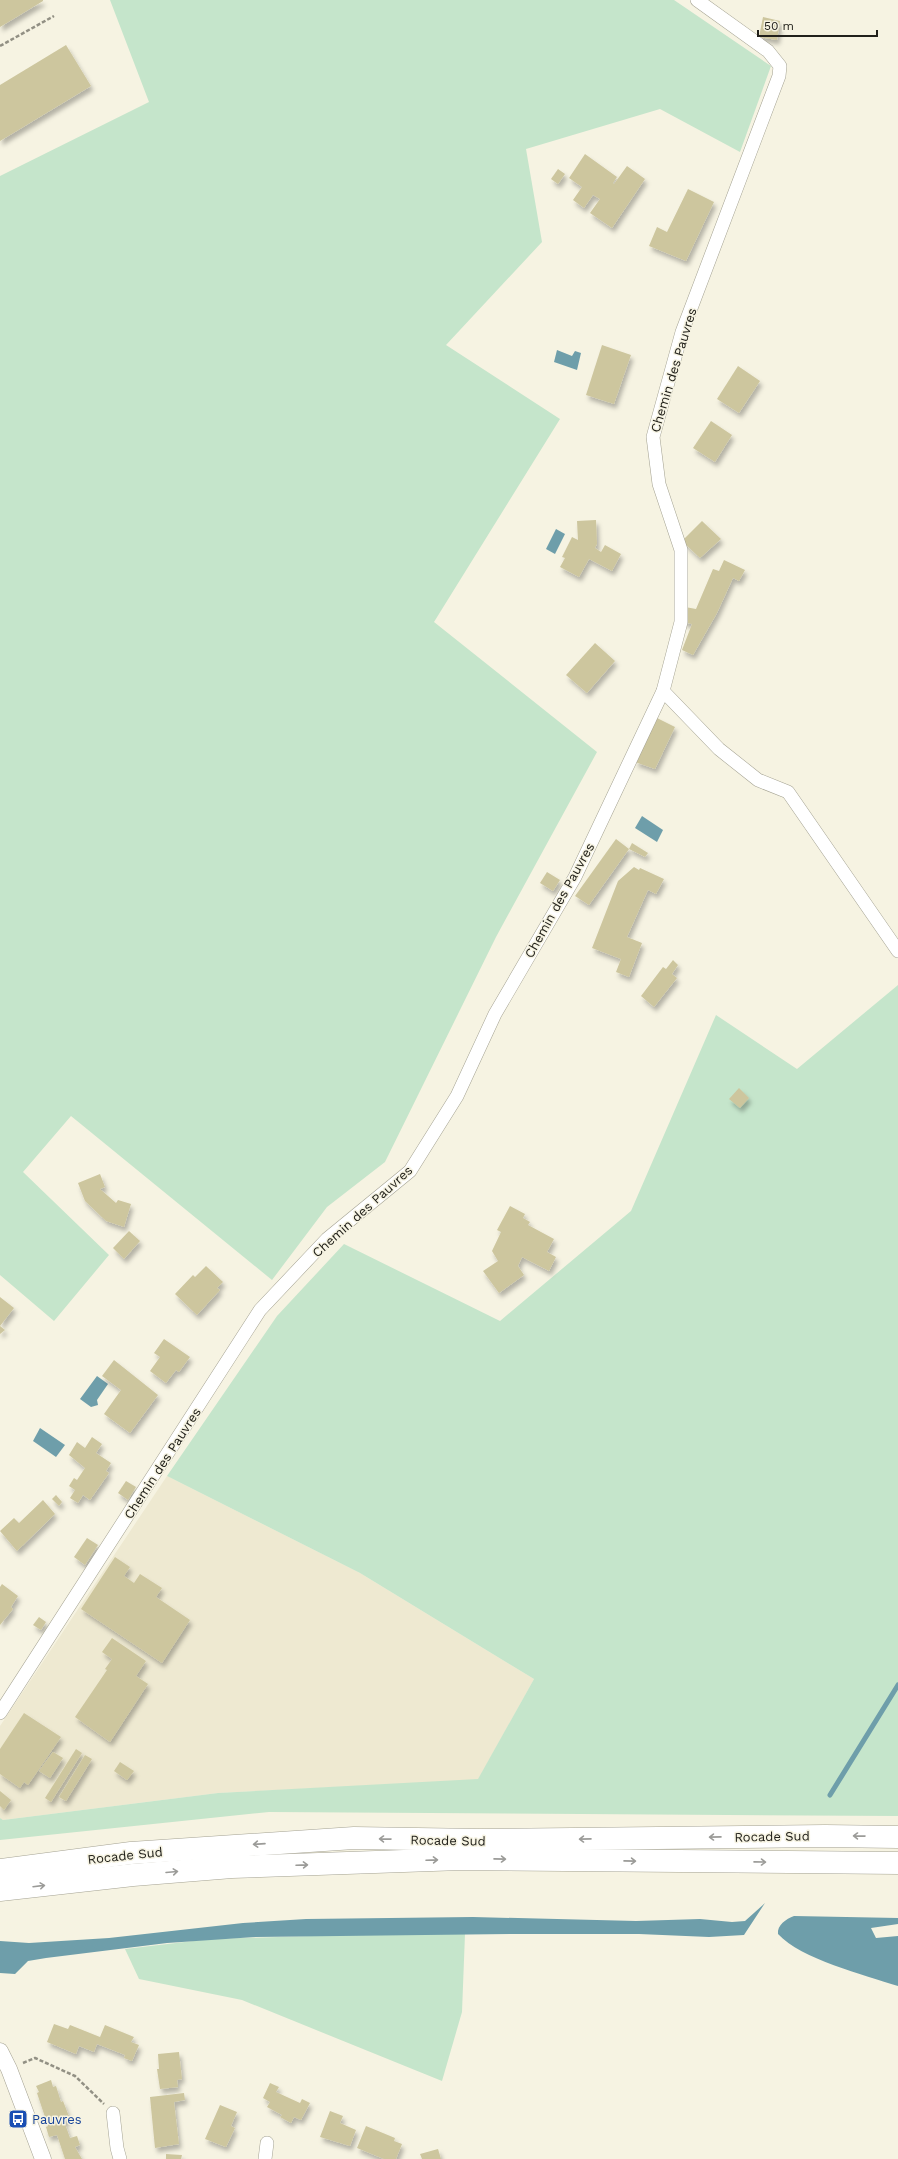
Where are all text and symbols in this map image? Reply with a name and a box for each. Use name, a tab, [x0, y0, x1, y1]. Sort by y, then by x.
scale bar	[758, 12, 877, 38]
text: 50 m	[764, 19, 794, 33]
street label: Chemin des Pauvres	[647, 306, 700, 434]
street label: Chemin des Pauvres	[522, 840, 597, 960]
street label: Chemin des Pauvres	[309, 1162, 415, 1260]
street label: Chemin des Pauvres	[121, 1405, 204, 1522]
street label: Rocade Sud	[734, 1828, 810, 1845]
street label: Rocade Sud	[410, 1832, 486, 1849]
one-way arrow	[709, 1833, 722, 1841]
one-way arrow	[853, 1833, 866, 1840]
one-way arrow	[379, 1835, 392, 1843]
one-way arrow	[579, 1835, 592, 1843]
one-way arrow	[253, 1841, 266, 1848]
street label: Rocade Sud	[87, 1844, 163, 1867]
one-way arrow	[493, 1855, 506, 1863]
one-way arrow	[425, 1856, 438, 1864]
one-way arrow	[623, 1857, 636, 1864]
one-way arrow	[753, 1858, 766, 1866]
one-way arrow	[295, 1861, 308, 1868]
one-way arrow	[165, 1868, 178, 1876]
one-way arrow	[32, 1882, 45, 1890]
bus stop icon: Pauvres	[7, 2108, 29, 2130]
place label: Pauvres	[32, 2112, 82, 2127]

